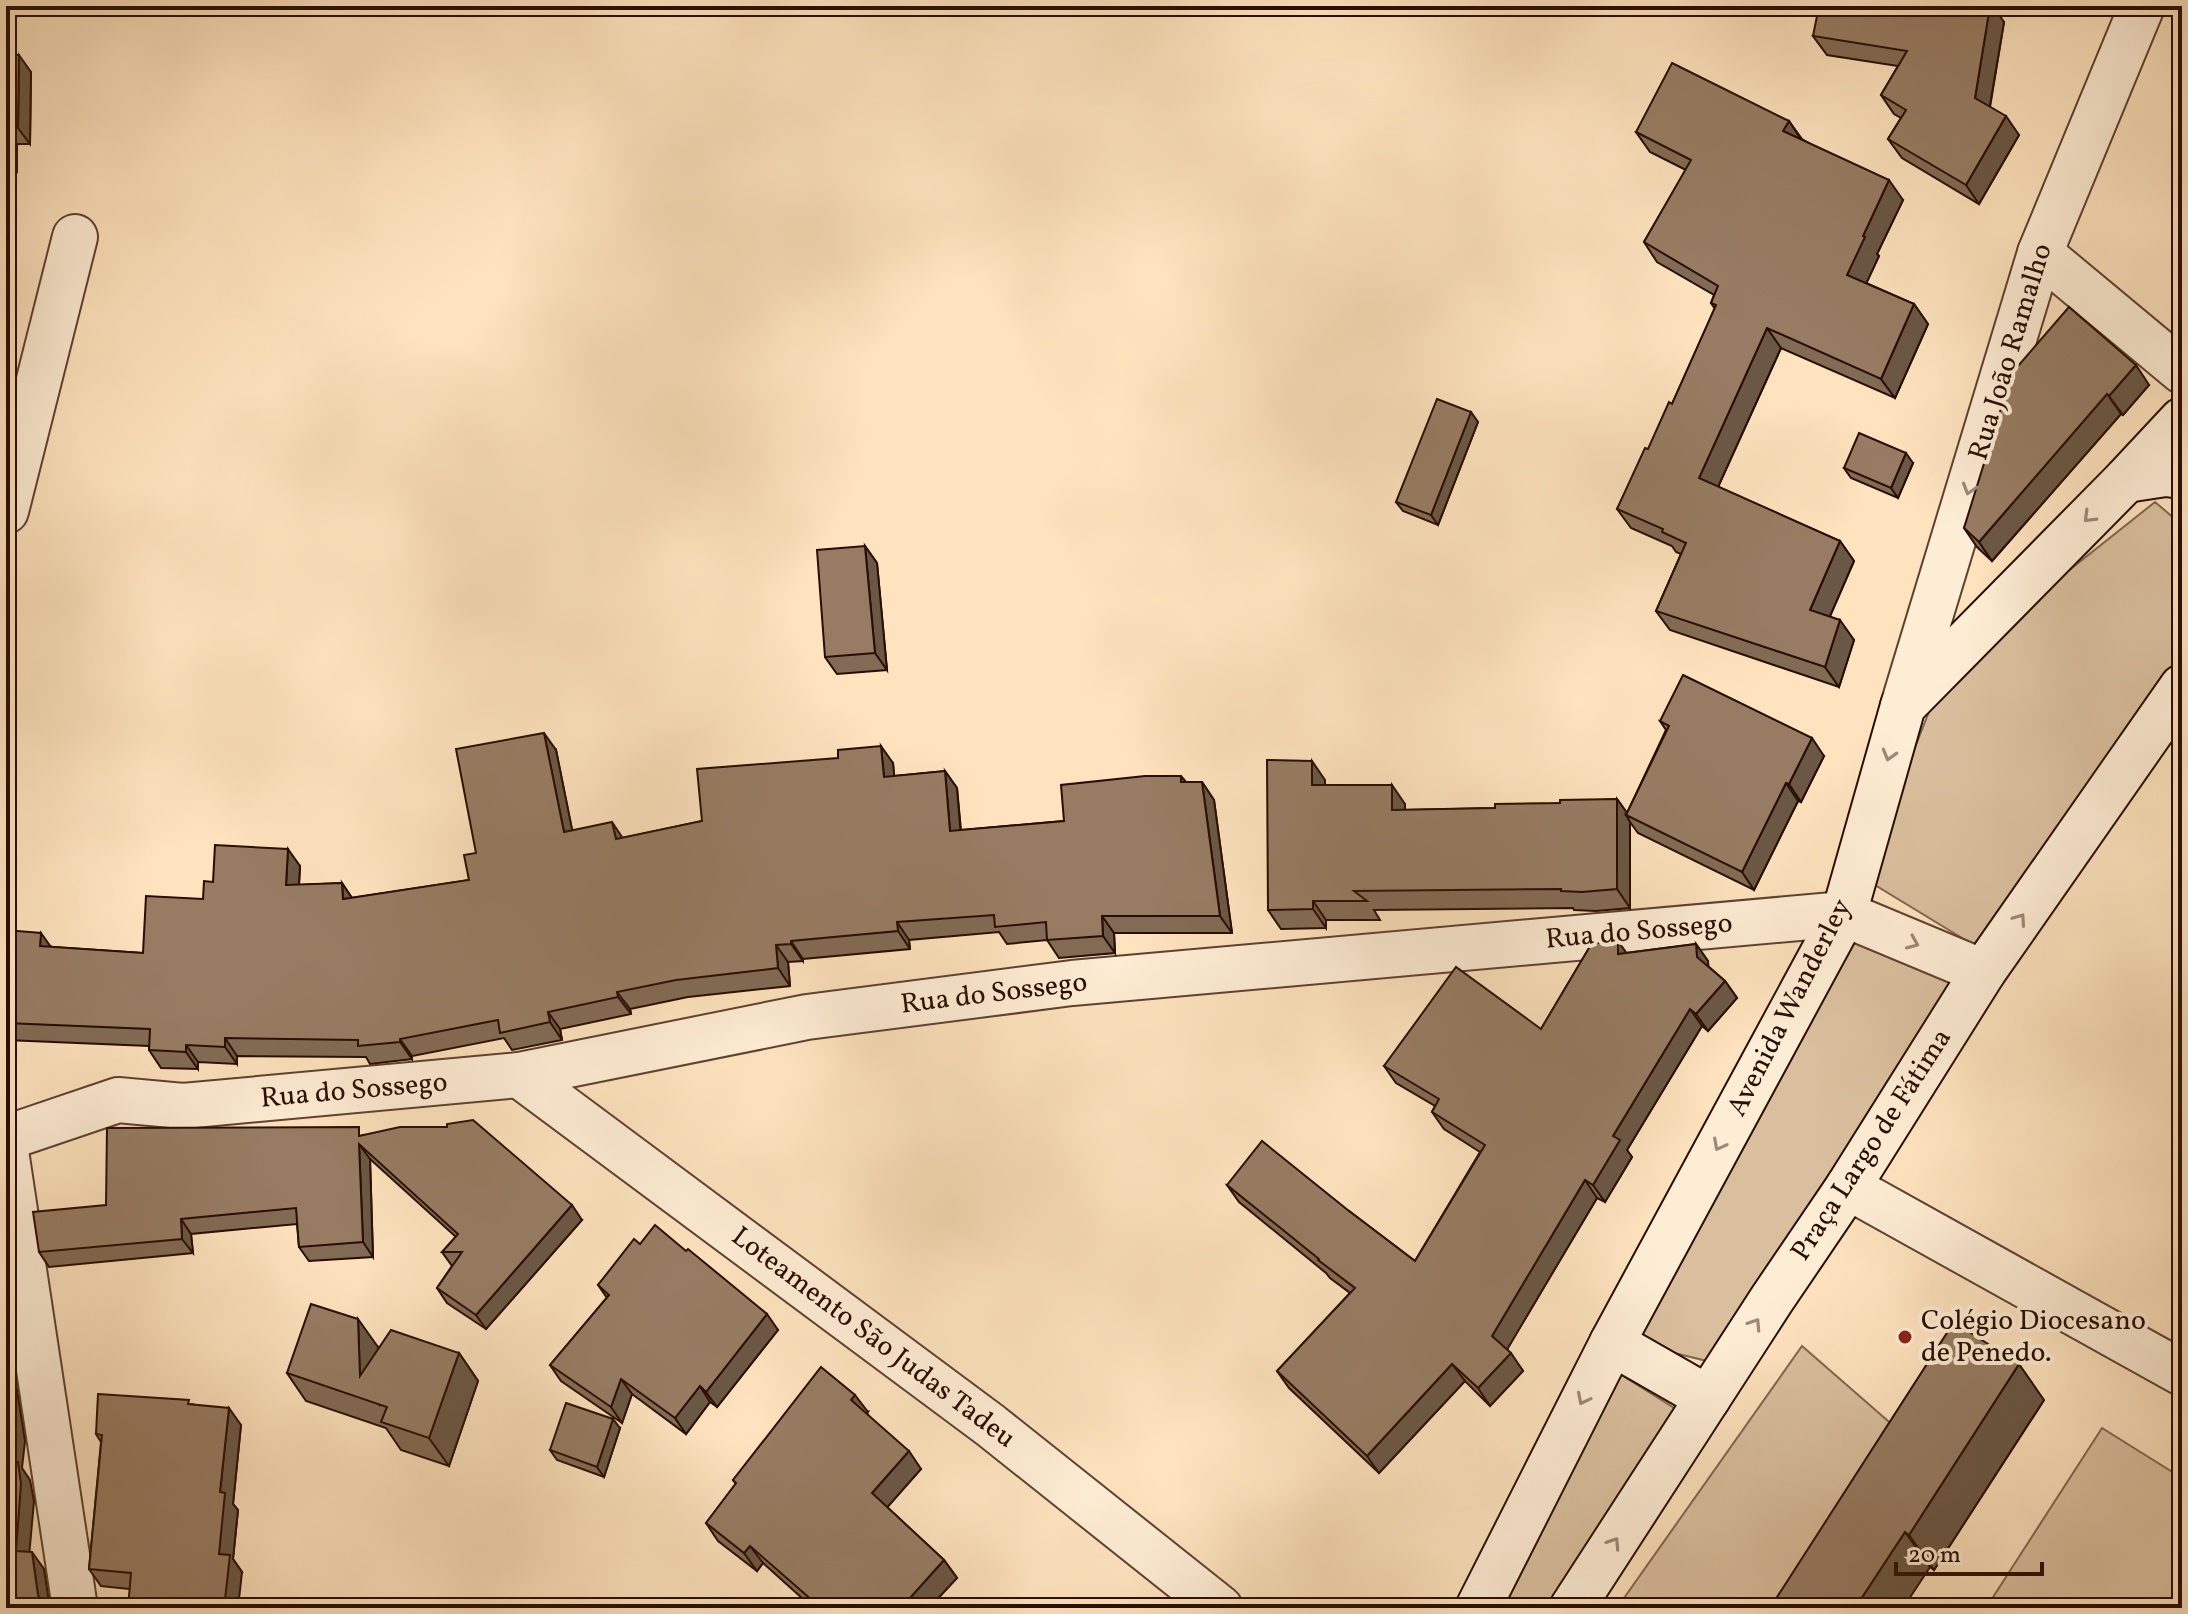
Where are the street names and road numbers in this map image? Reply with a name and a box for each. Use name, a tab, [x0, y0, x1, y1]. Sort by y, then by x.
street label: Rua João Ramalho	[1959, 239, 2063, 465]
street label: Avenida Wanderley	[1718, 892, 1862, 1124]
street label: Rua do Sossego	[1544, 904, 1734, 960]
street label: Rua do Sossego	[899, 963, 1089, 1025]
street label: Praça Largo de Fátima	[1782, 1021, 1962, 1269]
street label: Rua do Sossego	[259, 1063, 449, 1119]
street label: Loteamento São Judas Tadeu	[723, 1218, 1023, 1458]

